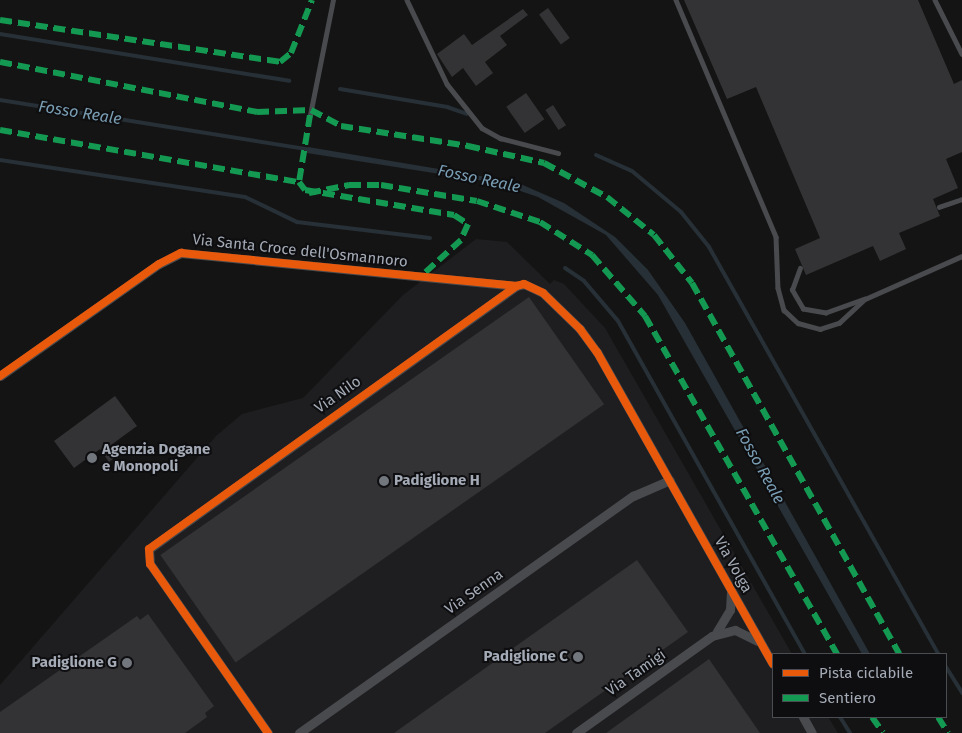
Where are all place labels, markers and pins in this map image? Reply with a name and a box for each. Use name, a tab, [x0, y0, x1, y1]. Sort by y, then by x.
place label: Agenzia Dogane e Monopoli	[102, 440, 210, 475]
marker: Agenzia Dogane e Monopoli	[86, 452, 98, 464]
place label: Padiglione H	[394, 472, 480, 490]
marker: Padiglione H	[378, 475, 390, 487]
place label: Padiglione C	[484, 648, 568, 666]
marker: Padiglione C	[572, 651, 584, 663]
place label: Padiglione G	[31, 654, 117, 672]
marker: Padiglione G	[121, 657, 133, 669]

